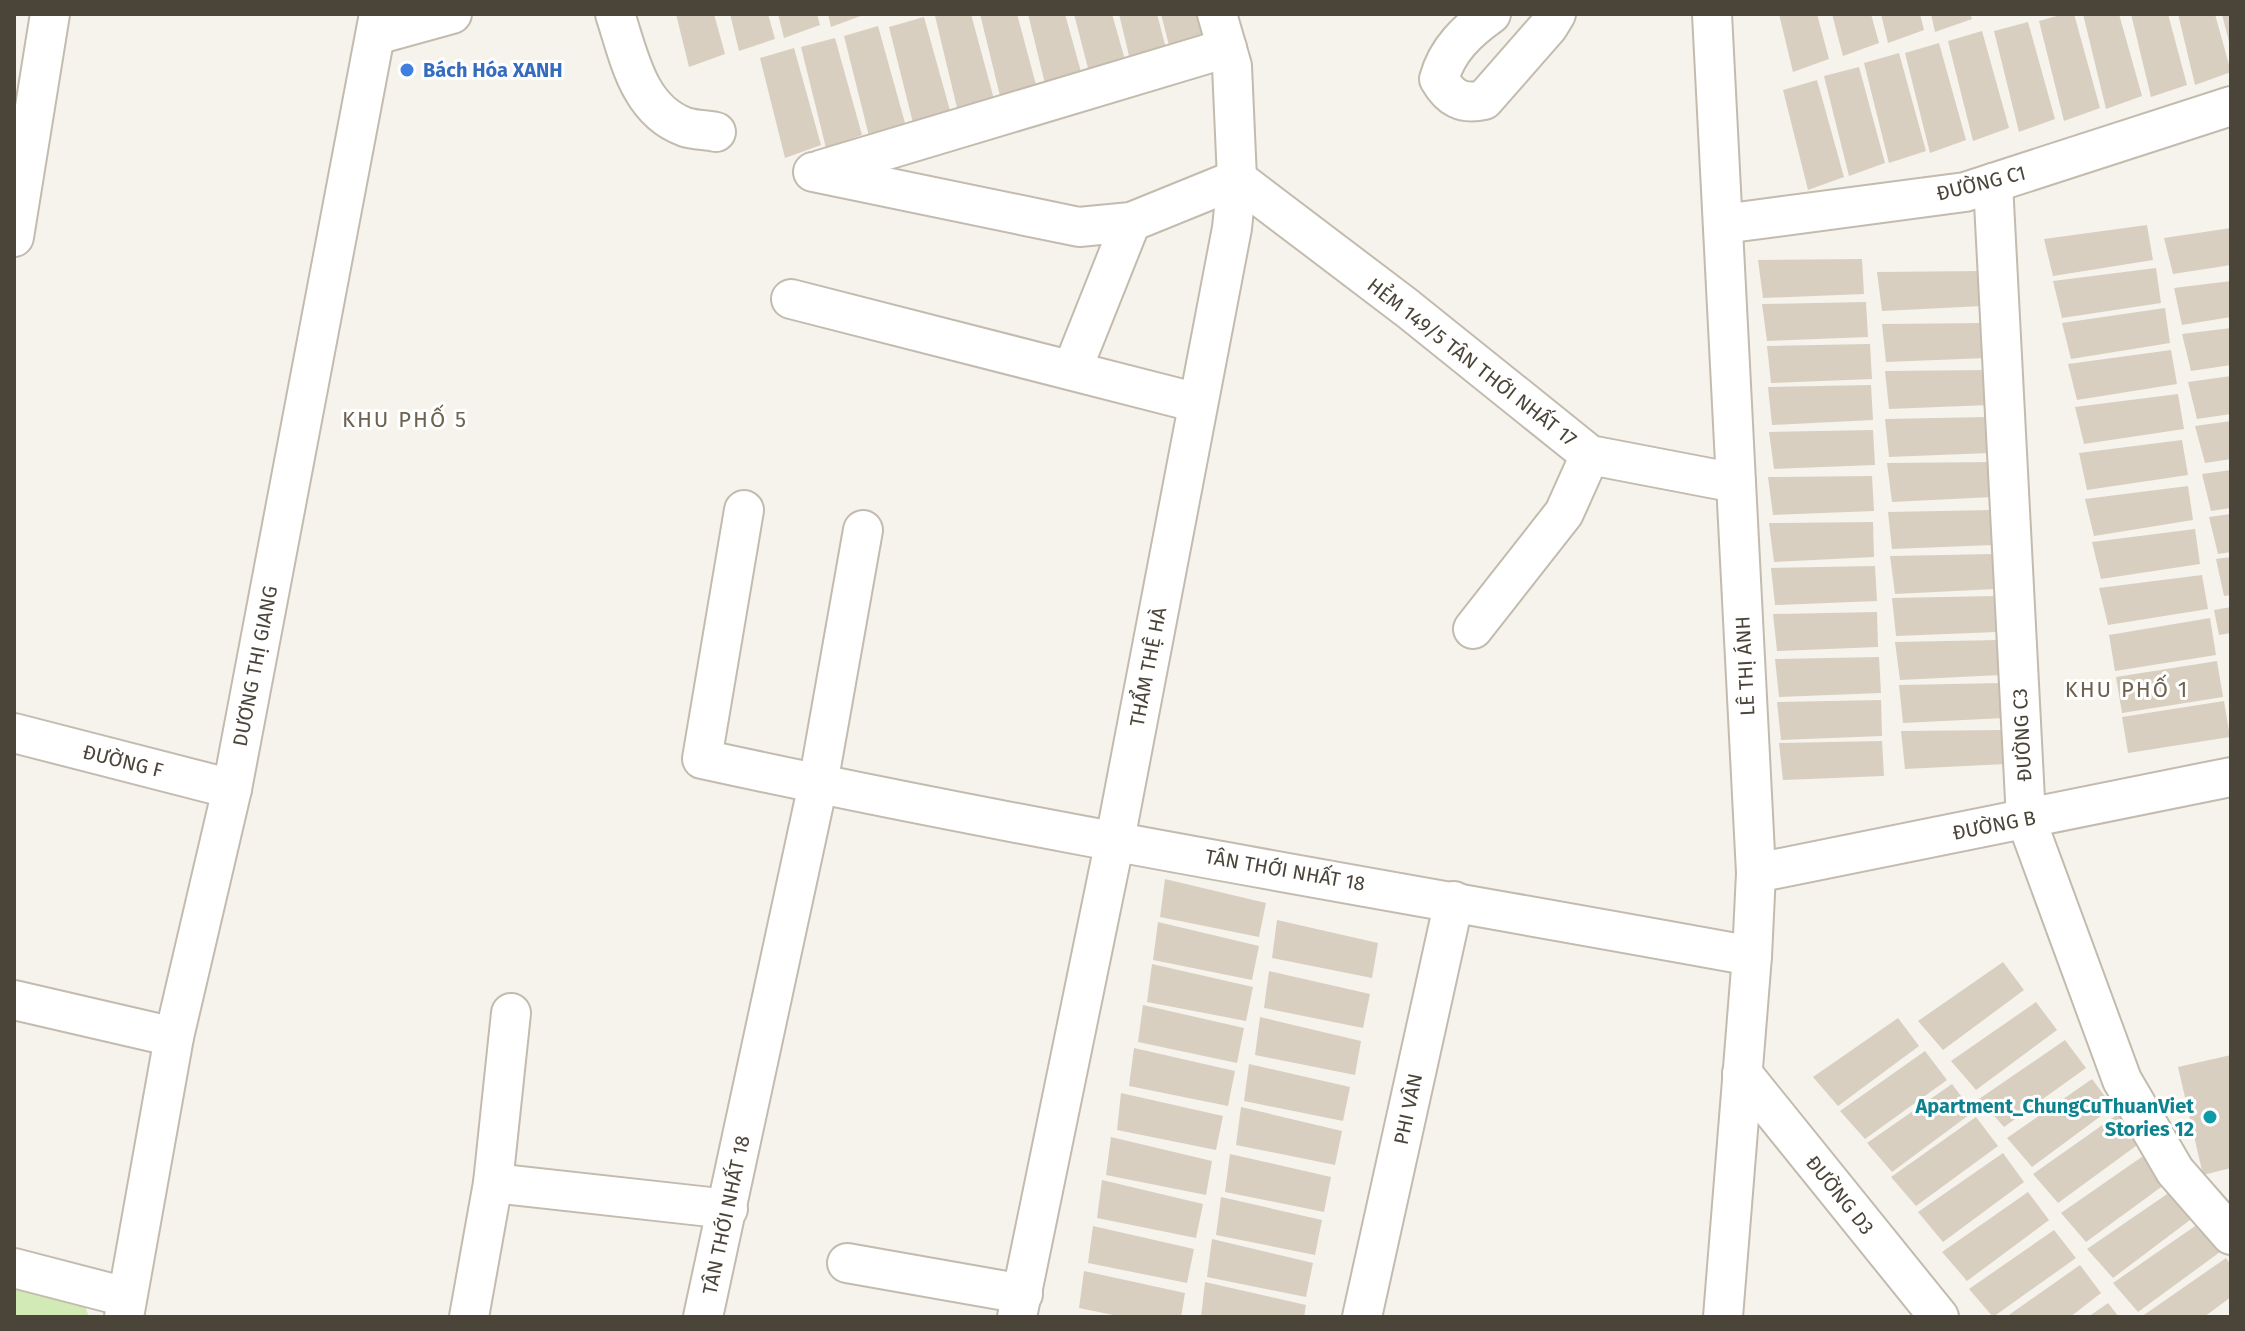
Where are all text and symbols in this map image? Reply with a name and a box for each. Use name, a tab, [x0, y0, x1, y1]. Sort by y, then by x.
place label: Bách Hóa XANH	[423, 58, 563, 82]
marker: Bách Hóa XANH	[398, 61, 416, 79]
street label: ĐƯỜNG C1	[1934, 160, 2028, 206]
street label: HẺM 149/5 TÂN THỚI NHẤT 17	[1363, 270, 1583, 451]
district label: KHU PHỐ 5	[342, 404, 468, 433]
street label: DƯƠNG THỊ GIANG	[228, 584, 282, 748]
street label: THẨM THỆ HÀ	[1122, 604, 1171, 729]
street label: LÊ THỊ ÁNH	[1730, 616, 1760, 716]
district label: KHU PHỐ 1	[2065, 674, 2189, 703]
street label: ĐƯỜNG C3	[2008, 688, 2036, 782]
street label: ĐƯỜNG F	[80, 739, 166, 783]
street label: ĐƯỜNG B	[1950, 805, 2038, 845]
street label: TÂN THỚI NHẤT 18	[1203, 841, 1367, 896]
street label: PHI VÂN	[1389, 1071, 1427, 1147]
place label: Apartment_ChungCuThuanViet Stories 12	[1914, 1094, 2194, 1141]
marker: Apartment_ChungCuThuanViet Stories 12	[2201, 1108, 2219, 1126]
street label: TÂN THỚI NHẤT 18	[694, 1133, 755, 1297]
street label: ĐƯỜNG D3	[1801, 1151, 1879, 1239]

